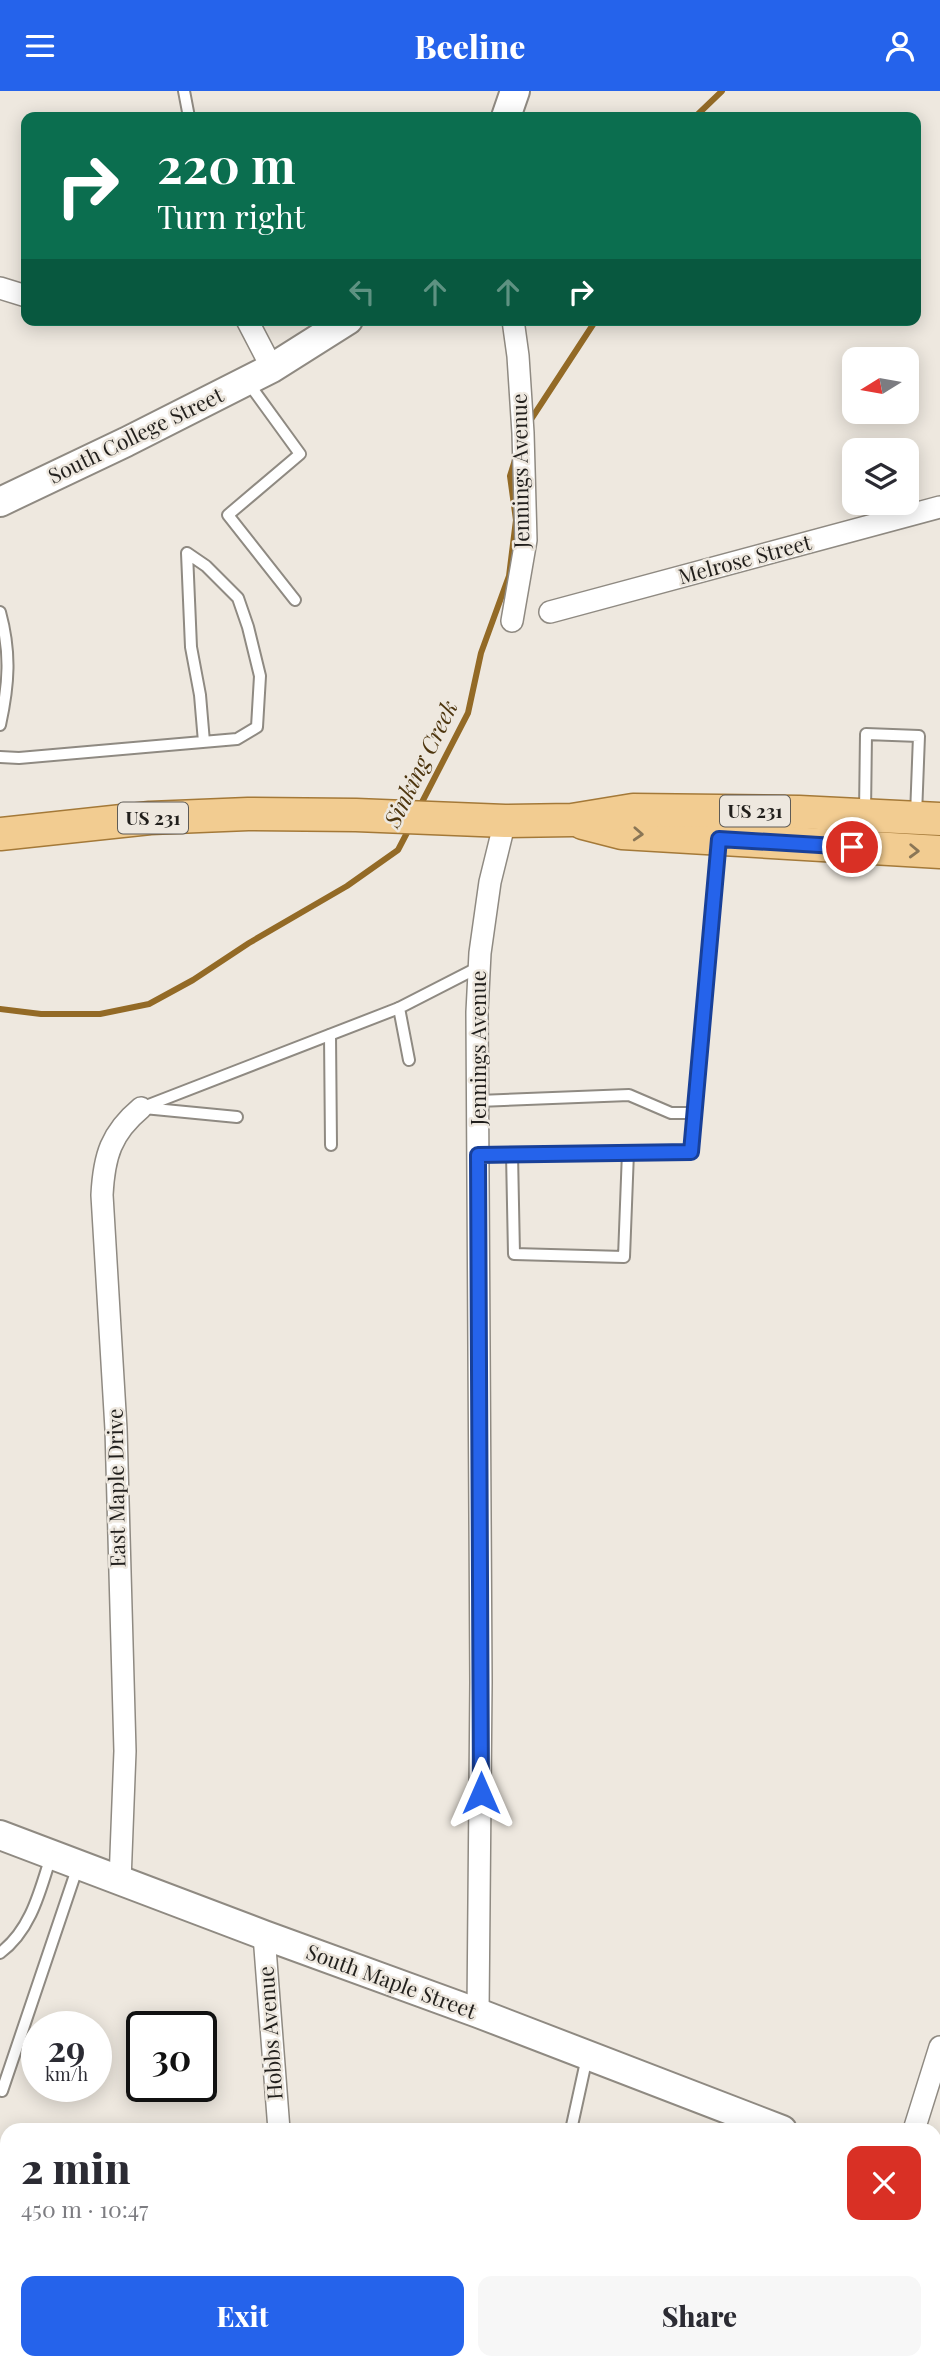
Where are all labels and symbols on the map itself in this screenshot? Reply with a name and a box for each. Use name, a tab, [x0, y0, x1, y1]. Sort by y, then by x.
north arrow	[842, 347, 919, 423]
street label: South College Street	[43, 379, 228, 489]
street label: Jennings Avenue	[504, 393, 534, 550]
street label: Melrose Street	[675, 527, 815, 589]
water label: Sinking Creek	[375, 695, 464, 833]
road number: US 231	[720, 796, 790, 827]
road number: US 231	[118, 803, 188, 833]
pin	[822, 817, 882, 877]
one-way arrow	[633, 827, 644, 842]
one-way arrow	[909, 843, 920, 859]
street label: Jennings Avenue	[463, 971, 491, 1126]
street label: East Maple Drive	[100, 1408, 130, 1568]
position arrow	[444, 1756, 518, 1830]
street label: South Maple Street	[303, 1936, 481, 2024]
street label: Hobbs Avenue	[250, 1965, 288, 2101]
speed limit sign: 30	[126, 2011, 217, 2102]

